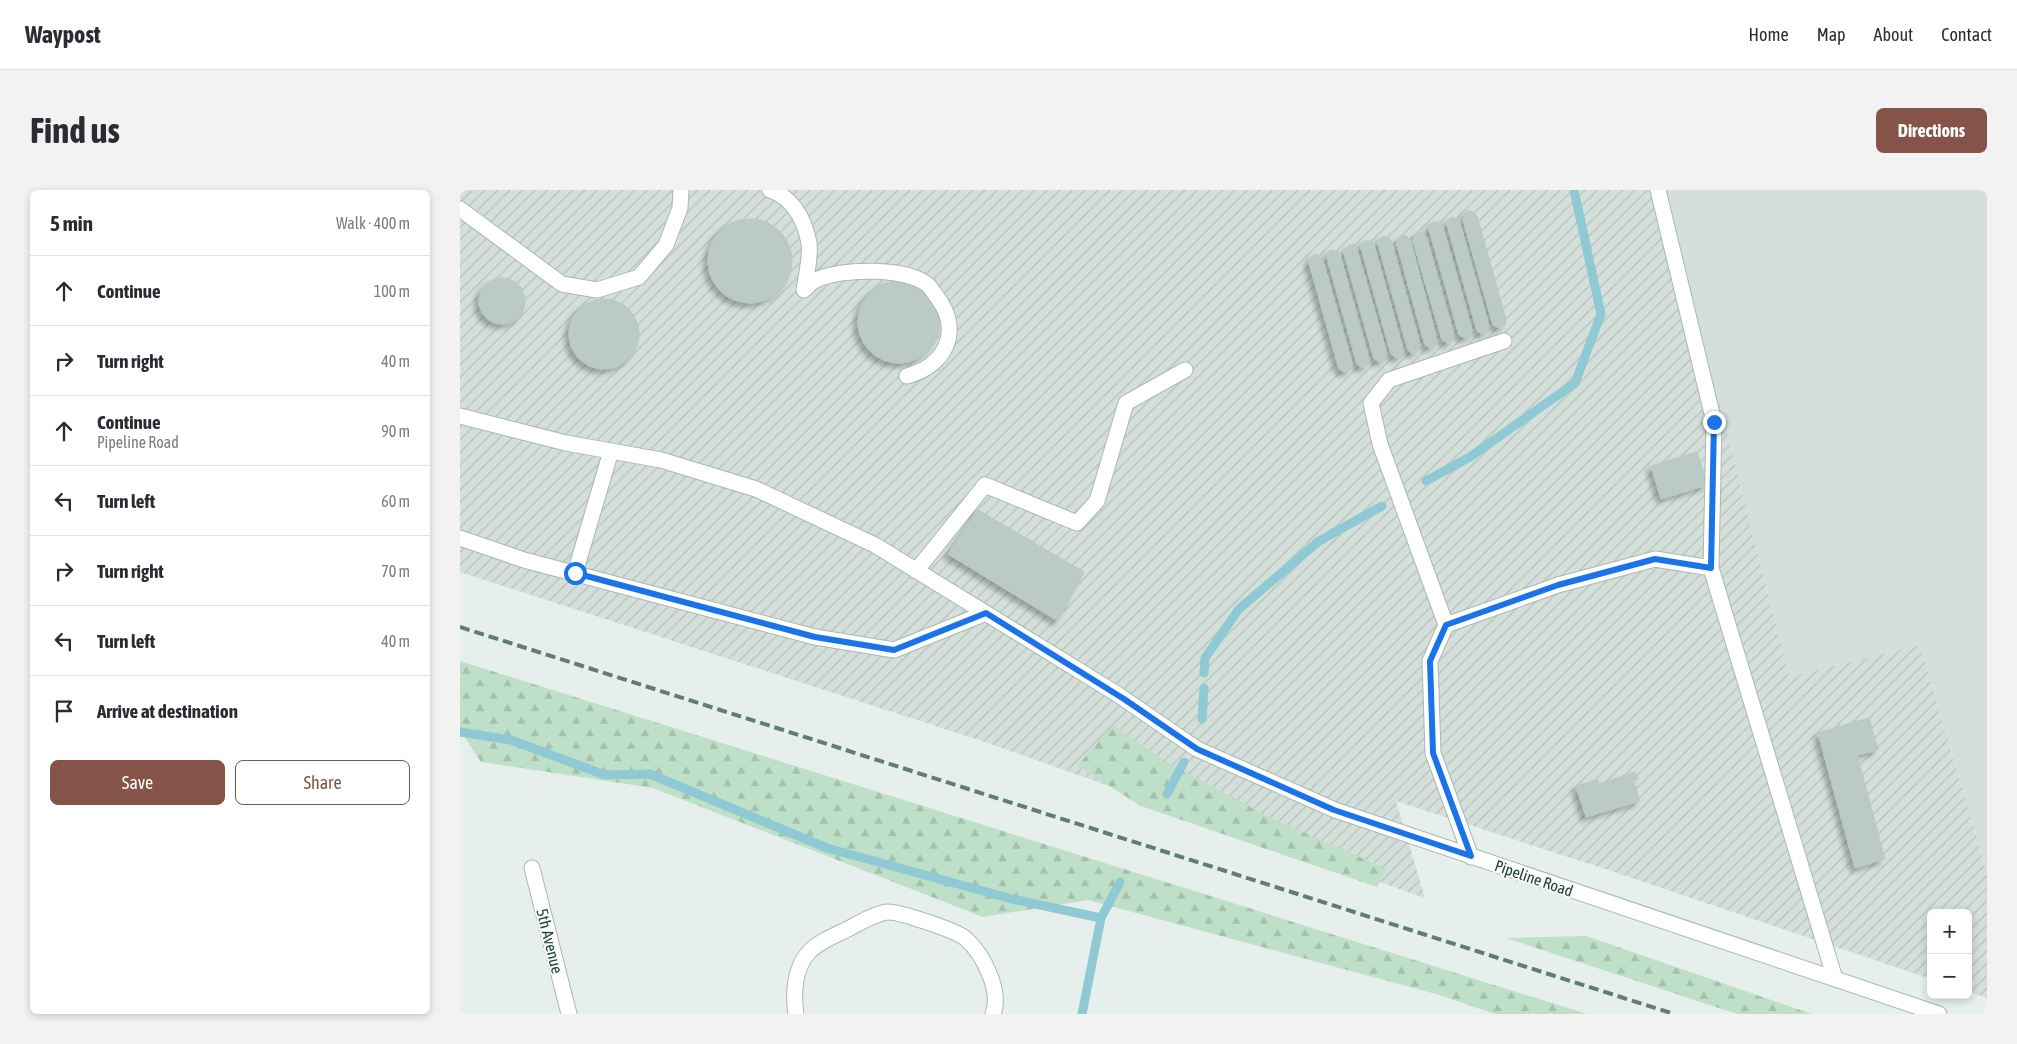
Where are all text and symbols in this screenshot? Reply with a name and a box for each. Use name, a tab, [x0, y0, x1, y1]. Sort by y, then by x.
text: Waypost	[25, 21, 101, 48]
text: Home	[1749, 24, 1789, 45]
text: Map	[1817, 24, 1846, 45]
text: About	[1874, 24, 1913, 45]
text: Contact	[1941, 24, 1992, 45]
button: Directions	[1876, 108, 1987, 153]
text: Find us	[30, 110, 120, 150]
text: 5 min	[50, 211, 93, 235]
text: Walk · 400 m	[336, 214, 410, 232]
icon: ahead	[50, 277, 78, 305]
text: Continue	[97, 280, 161, 302]
text: 100 m	[374, 282, 410, 300]
icon: right	[50, 347, 78, 375]
text: Turn right	[97, 350, 164, 372]
text: 40 m	[381, 352, 410, 370]
text: Continue	[97, 411, 161, 433]
route end	[1703, 411, 1726, 434]
icon: ahead	[50, 417, 78, 445]
text: 90 m	[381, 422, 410, 440]
text: Pipeline Road	[97, 433, 179, 451]
icon: left	[50, 487, 78, 515]
text: Turn left	[97, 490, 155, 512]
text: 60 m	[381, 492, 410, 510]
icon: right	[50, 557, 78, 585]
text: Turn right	[97, 560, 164, 582]
text: 70 m	[381, 562, 410, 580]
route start	[564, 562, 587, 585]
icon: left	[50, 627, 78, 655]
text: Turn left	[97, 630, 155, 652]
text: 40 m	[381, 632, 410, 650]
icon: arrive	[50, 697, 78, 725]
text: Arrive at destination	[97, 700, 238, 722]
button: Save	[50, 760, 225, 805]
button: Share	[235, 760, 410, 805]
street label: Pipeline Road	[1492, 856, 1576, 901]
street label: 5th Avenue	[533, 907, 567, 975]
map controls	[1927, 909, 1972, 999]
button: +	[1927, 909, 1972, 954]
button: −	[1927, 954, 1972, 999]

